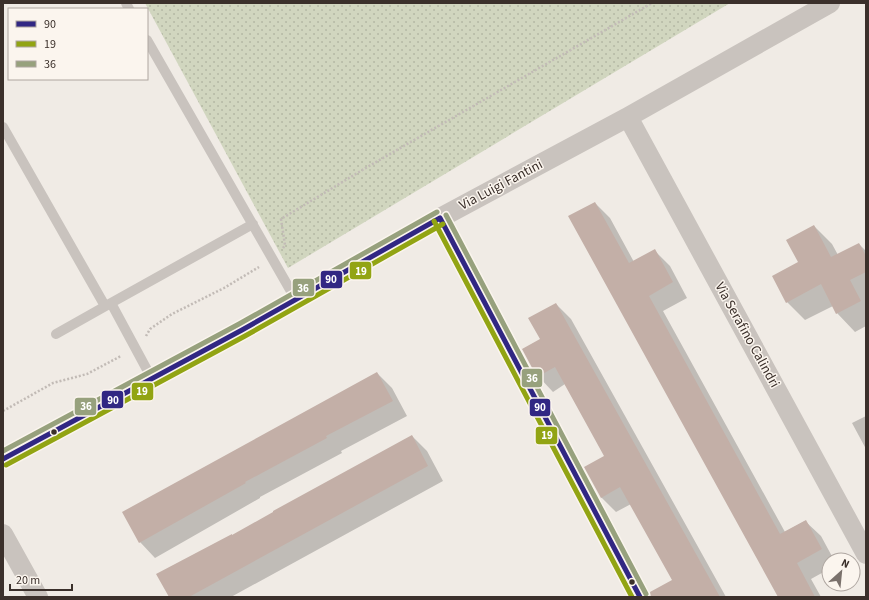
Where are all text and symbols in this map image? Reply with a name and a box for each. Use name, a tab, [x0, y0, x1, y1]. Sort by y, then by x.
legend	[8, 8, 148, 80]
text: 90	[44, 16, 56, 33]
text: 19	[44, 36, 56, 53]
text: 36	[44, 56, 56, 73]
street label: Via Luigi Fantini	[456, 155, 546, 215]
line badge: 19	[349, 261, 372, 280]
text: 19	[355, 264, 367, 279]
line badge: 90	[320, 270, 343, 289]
text: 90	[325, 272, 337, 287]
line badge: 36	[292, 278, 315, 297]
street label: Via Serafino Calindri	[710, 279, 784, 391]
text: 36	[297, 281, 309, 296]
line badge: 36	[521, 368, 543, 388]
text: 36	[526, 371, 538, 386]
line badge: 19	[131, 382, 154, 401]
text: 19	[136, 384, 148, 399]
line badge: 90	[101, 390, 124, 409]
text: 90	[107, 393, 119, 408]
line badge: 36	[74, 397, 97, 416]
line badge: 90	[529, 398, 551, 417]
text: 36	[80, 399, 92, 414]
text: 90	[534, 400, 546, 415]
line badge: 19	[535, 426, 558, 445]
unlabelled marker	[49, 427, 59, 437]
text: 19	[541, 428, 553, 443]
north arrow	[821, 552, 861, 592]
text: N	[839, 555, 852, 572]
scale bar	[10, 566, 72, 592]
text: 20 m	[16, 572, 40, 589]
unlabelled marker	[627, 577, 637, 587]

